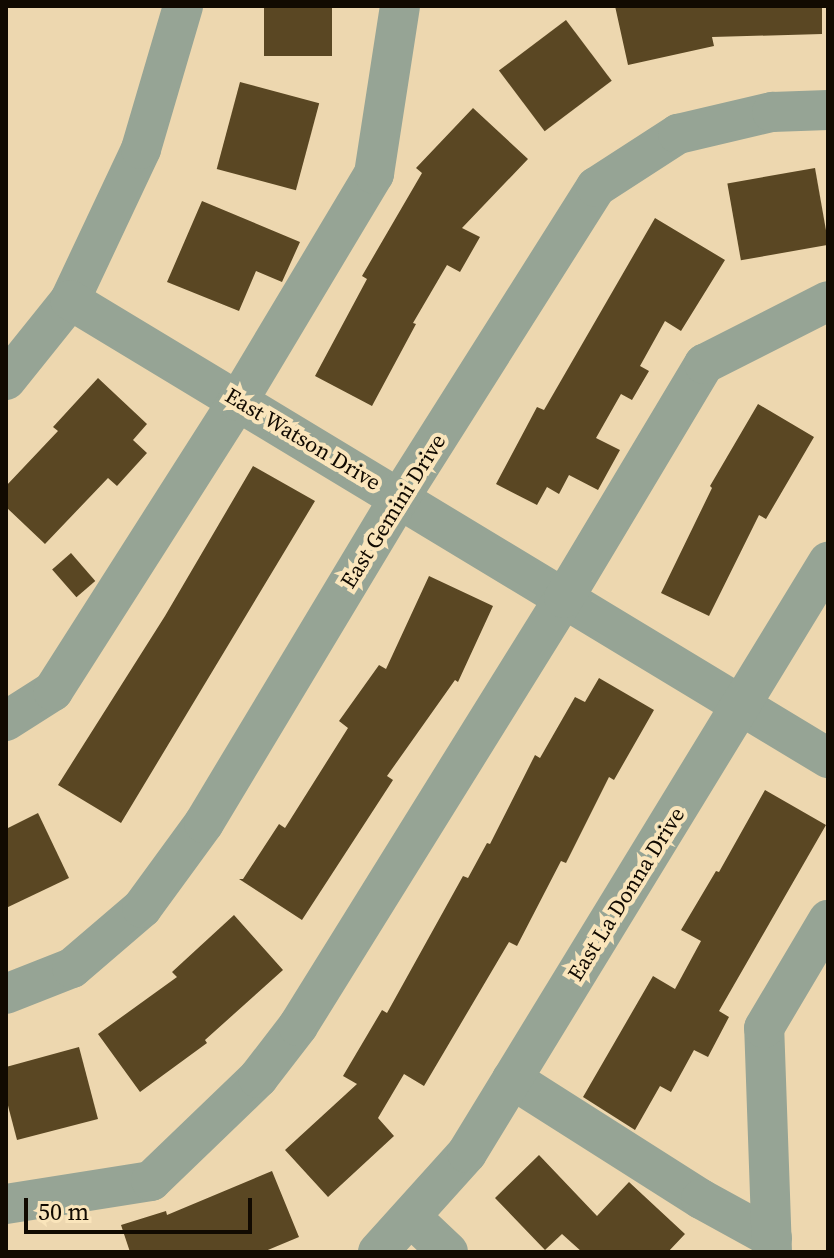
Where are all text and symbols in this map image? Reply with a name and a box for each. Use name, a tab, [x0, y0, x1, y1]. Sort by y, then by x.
street label: East Watson Drive	[220, 382, 386, 496]
street label: East Gemini Drive	[335, 429, 451, 593]
street label: East La Donna Drive	[562, 802, 690, 986]
scale bar	[28, 1182, 256, 1232]
text: 50 m	[38, 1195, 89, 1228]

